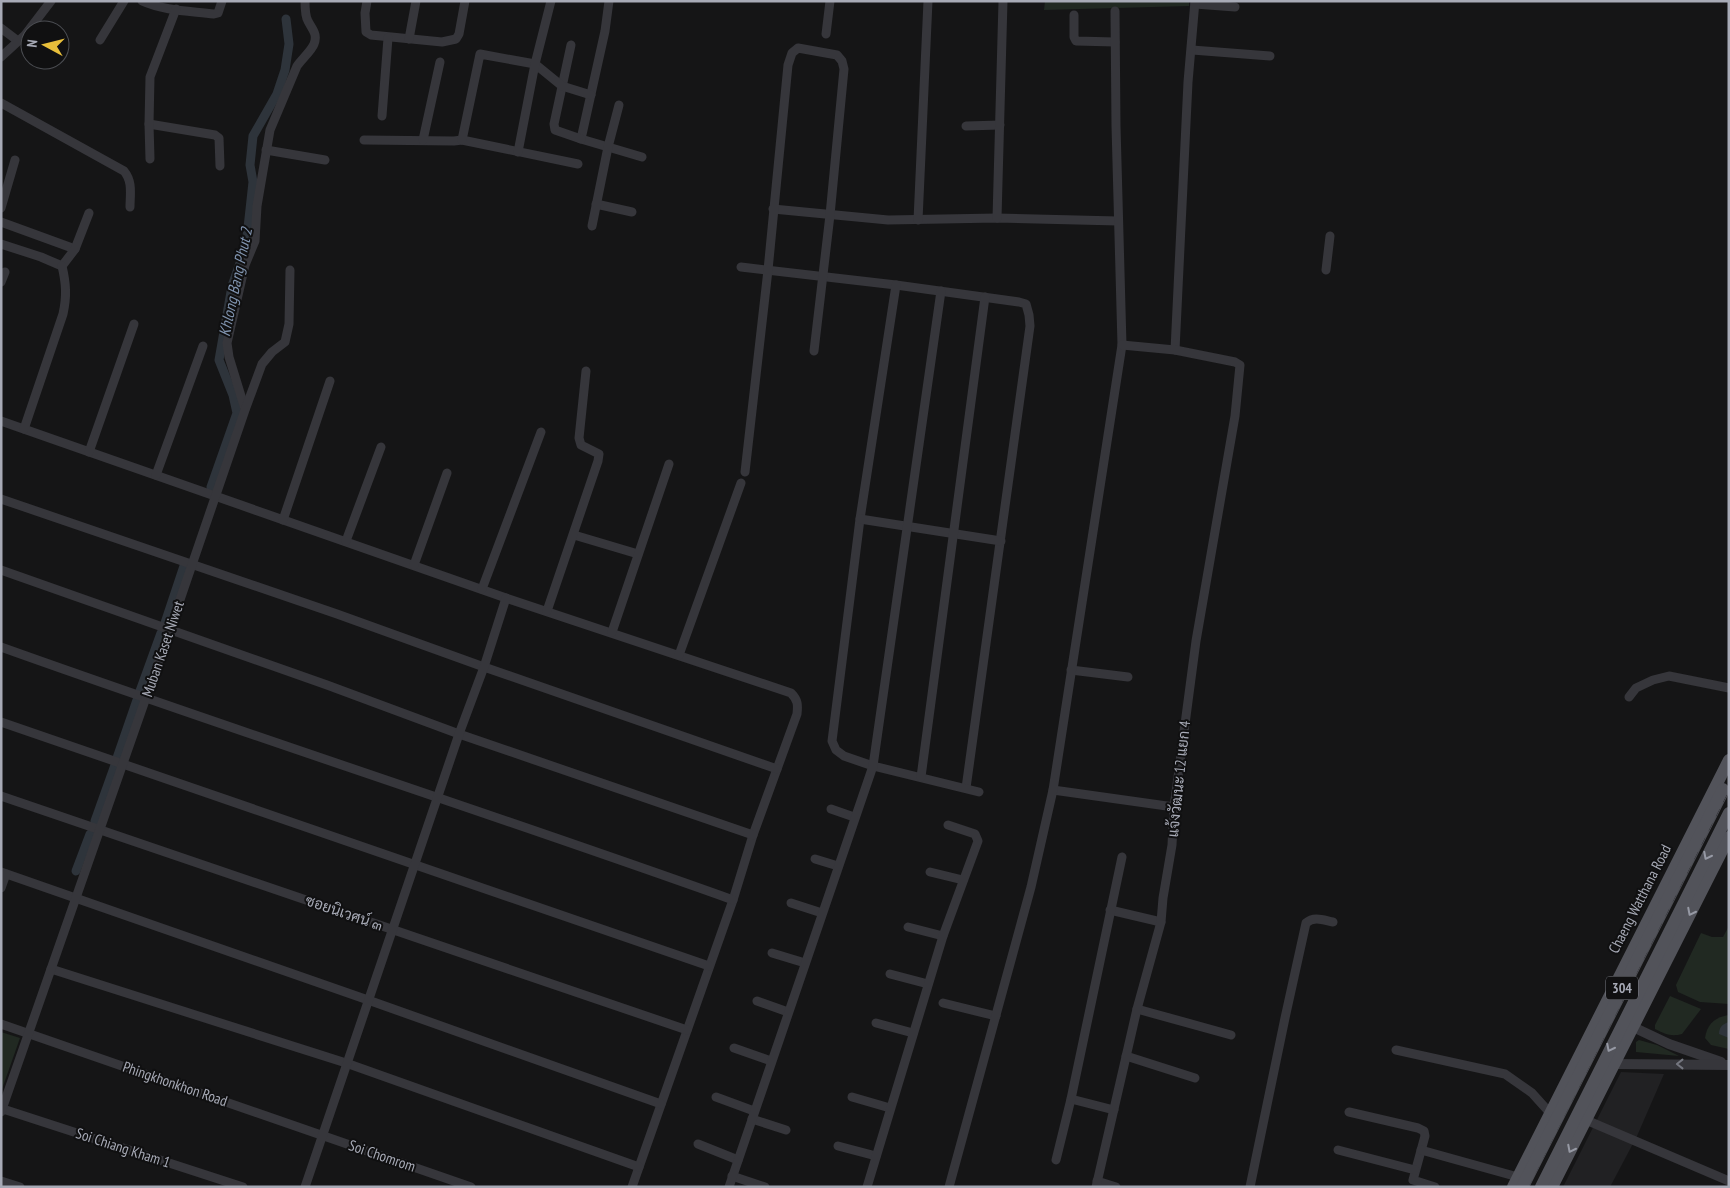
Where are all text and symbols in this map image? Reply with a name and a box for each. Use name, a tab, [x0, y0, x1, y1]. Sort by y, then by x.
north arrow	[20, 20, 70, 70]
text: N	[23, 39, 41, 48]
water label: Khlong Bang Phut 2	[214, 224, 257, 338]
street label: Muban Kaset Niwet	[137, 598, 188, 699]
street label: แจ้งวัฒนะ 12 แยก 4	[1163, 719, 1194, 838]
street label: Chaeng Watthana Road	[1604, 841, 1675, 956]
one-way arrow	[1703, 851, 1713, 860]
street label: ซอยนิเวศน์ ๓	[303, 890, 385, 935]
one-way arrow	[1687, 907, 1697, 916]
road number: 304	[1606, 976, 1638, 1000]
one-way arrow	[1606, 1043, 1616, 1052]
street label: Phingkhonkhon Road	[120, 1057, 230, 1110]
one-way arrow	[1676, 1059, 1684, 1069]
street label: Soi Chiang Kham 1	[74, 1123, 173, 1172]
street label: Soi Chomrom	[346, 1135, 418, 1176]
one-way arrow	[1567, 1144, 1577, 1153]

